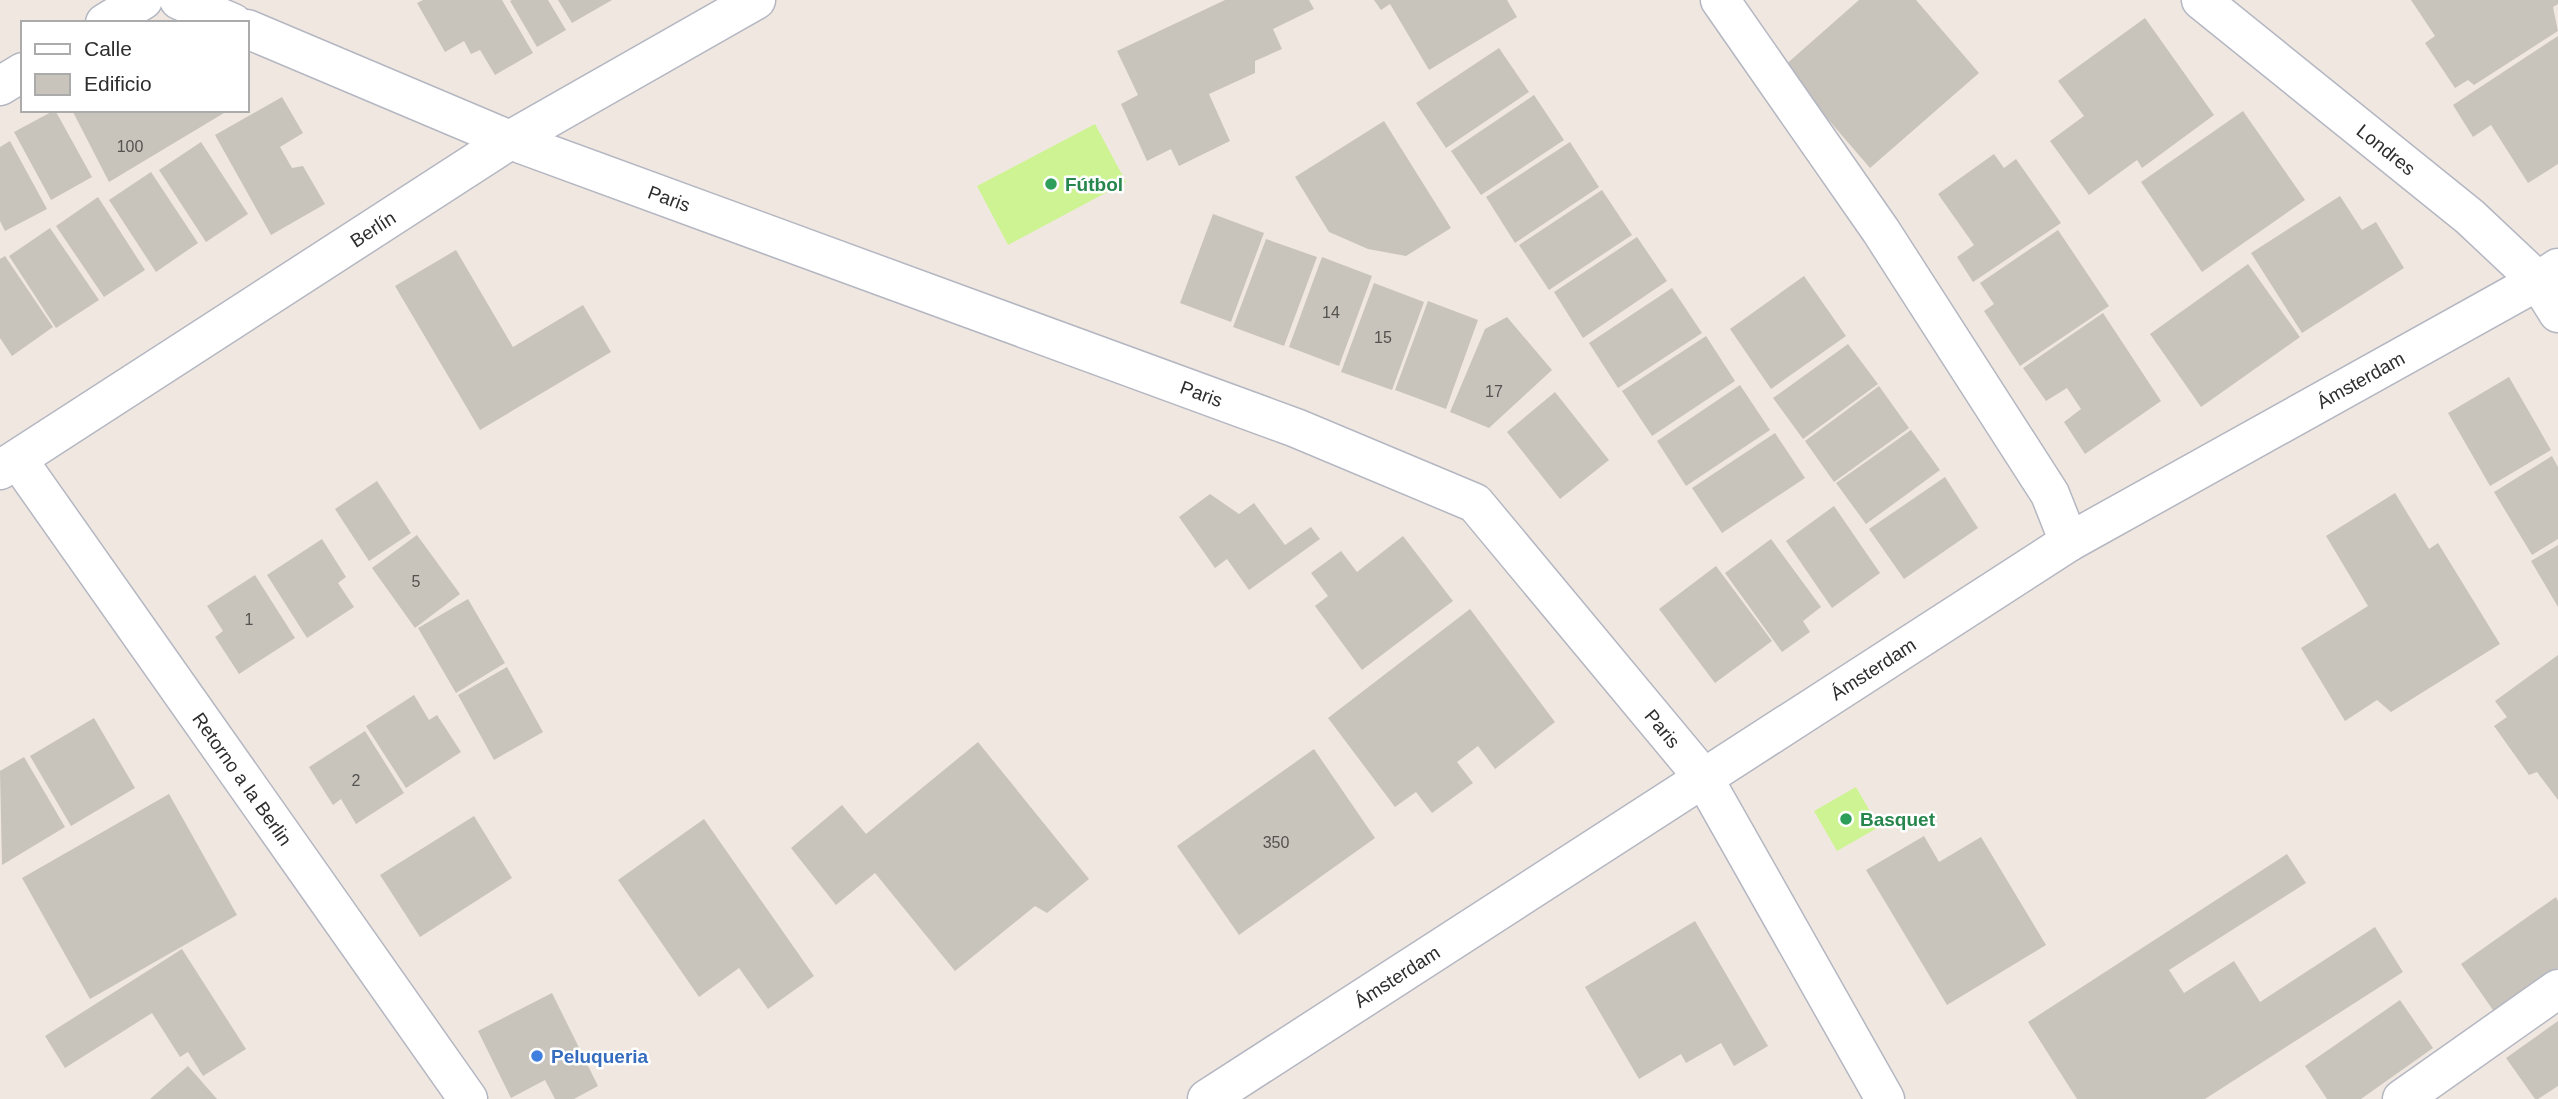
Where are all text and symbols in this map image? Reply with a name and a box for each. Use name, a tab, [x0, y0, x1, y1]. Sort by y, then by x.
legend	[21, 21, 248, 112]
text: Calle	[84, 37, 132, 60]
text: Edificio	[84, 72, 152, 95]
street label: Londres	[2353, 120, 2419, 180]
house number: 100	[117, 138, 143, 155]
place label: Fútbol	[1065, 174, 1123, 195]
marker: Fútbol	[1043, 176, 1059, 192]
street label: Paris	[645, 181, 693, 216]
street label: Berlín	[346, 207, 400, 252]
house number: 14	[1322, 304, 1340, 321]
house number: 15	[1374, 329, 1392, 346]
street label: Ámsterdam	[2313, 347, 2408, 413]
street label: Paris	[1177, 377, 1225, 411]
house number: 17	[1485, 383, 1503, 400]
house number: 5	[412, 573, 421, 590]
house number: 1	[245, 611, 254, 628]
street label: Ámsterdam	[1827, 634, 1920, 704]
street label: Paris	[1640, 705, 1684, 752]
street label: Retorno a la Berlin	[188, 709, 296, 850]
house number: 2	[352, 772, 361, 789]
place label: Basquet	[1860, 809, 1936, 830]
marker: Basquet	[1838, 811, 1854, 827]
house number: 350	[1263, 834, 1289, 851]
street label: Ámsterdam	[1351, 942, 1444, 1012]
place label: Peluqueria	[551, 1046, 649, 1067]
marker: Peluqueria	[529, 1048, 545, 1064]

